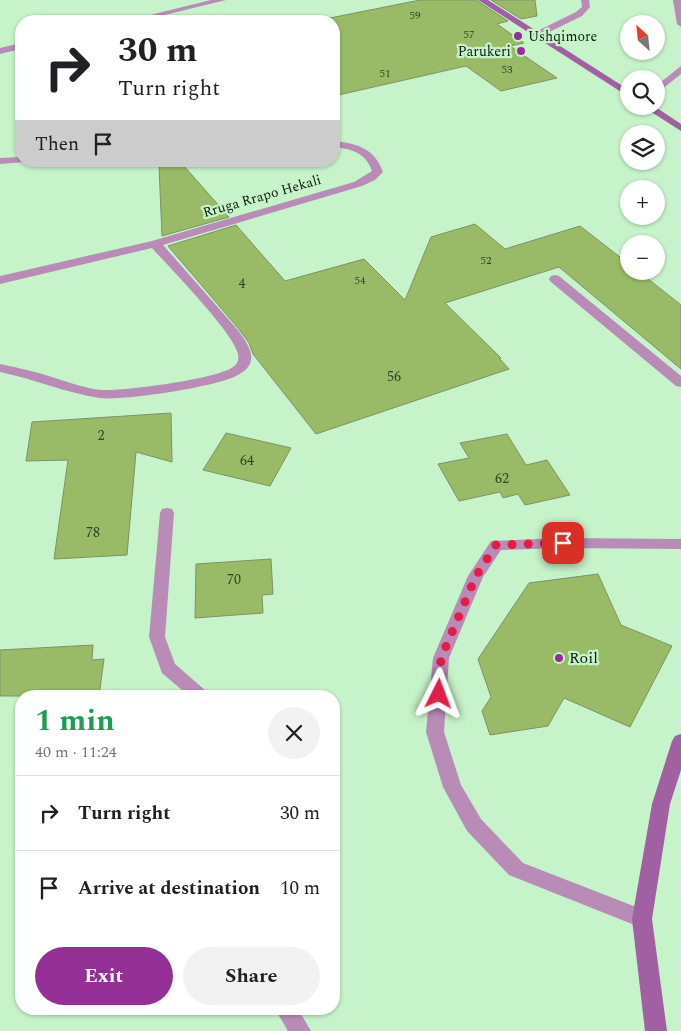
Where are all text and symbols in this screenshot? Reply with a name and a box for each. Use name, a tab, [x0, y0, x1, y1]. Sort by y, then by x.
house number: 59	[410, 7, 421, 24]
north arrow	[620, 15, 665, 60]
map controls	[620, 15, 665, 280]
text: 30 m	[118, 24, 198, 77]
house number: 57	[464, 26, 475, 43]
place label: Ushqimore	[528, 26, 598, 47]
marker: Ushqimore	[512, 30, 524, 42]
icon: right	[35, 35, 100, 100]
place label: Parukeri	[458, 41, 511, 62]
marker: Parukeri	[515, 45, 527, 57]
house number: 53	[502, 61, 513, 78]
house number: 51	[380, 65, 391, 82]
button: search	[620, 70, 665, 115]
text: Turn right	[118, 72, 220, 105]
button: layers	[620, 125, 665, 170]
text: Then	[35, 130, 79, 159]
icon: arrive	[89, 130, 117, 158]
street label: Rruga Rrapo Hekali	[200, 169, 324, 223]
button: +	[620, 180, 665, 225]
button: −	[620, 235, 665, 280]
house number: 52	[481, 252, 492, 269]
house number: 54	[355, 272, 366, 289]
house number: 4	[239, 273, 246, 294]
house number: 56	[387, 366, 401, 387]
house number: 2	[98, 425, 105, 446]
house number: 64	[240, 450, 254, 471]
house number: 62	[495, 468, 509, 489]
house number: 78	[86, 522, 100, 543]
pin	[542, 522, 584, 564]
icon: arrive	[549, 529, 577, 557]
house number: 70	[227, 569, 241, 590]
place label: Roil	[569, 646, 598, 670]
marker: Roil	[553, 652, 565, 664]
position arrow	[412, 667, 464, 719]
text: 1 min	[35, 698, 115, 744]
button: close	[268, 707, 320, 759]
text: 40 m · 11:24	[35, 740, 117, 764]
icon: right	[35, 799, 63, 827]
text: Turn right	[78, 799, 171, 828]
text: 30 m	[280, 799, 320, 828]
icon: arrive	[35, 874, 63, 902]
text: Arrive at destination	[78, 874, 260, 903]
text: 10 m	[280, 874, 320, 903]
button: Exit	[35, 947, 173, 1005]
button: Share	[183, 947, 320, 1005]

